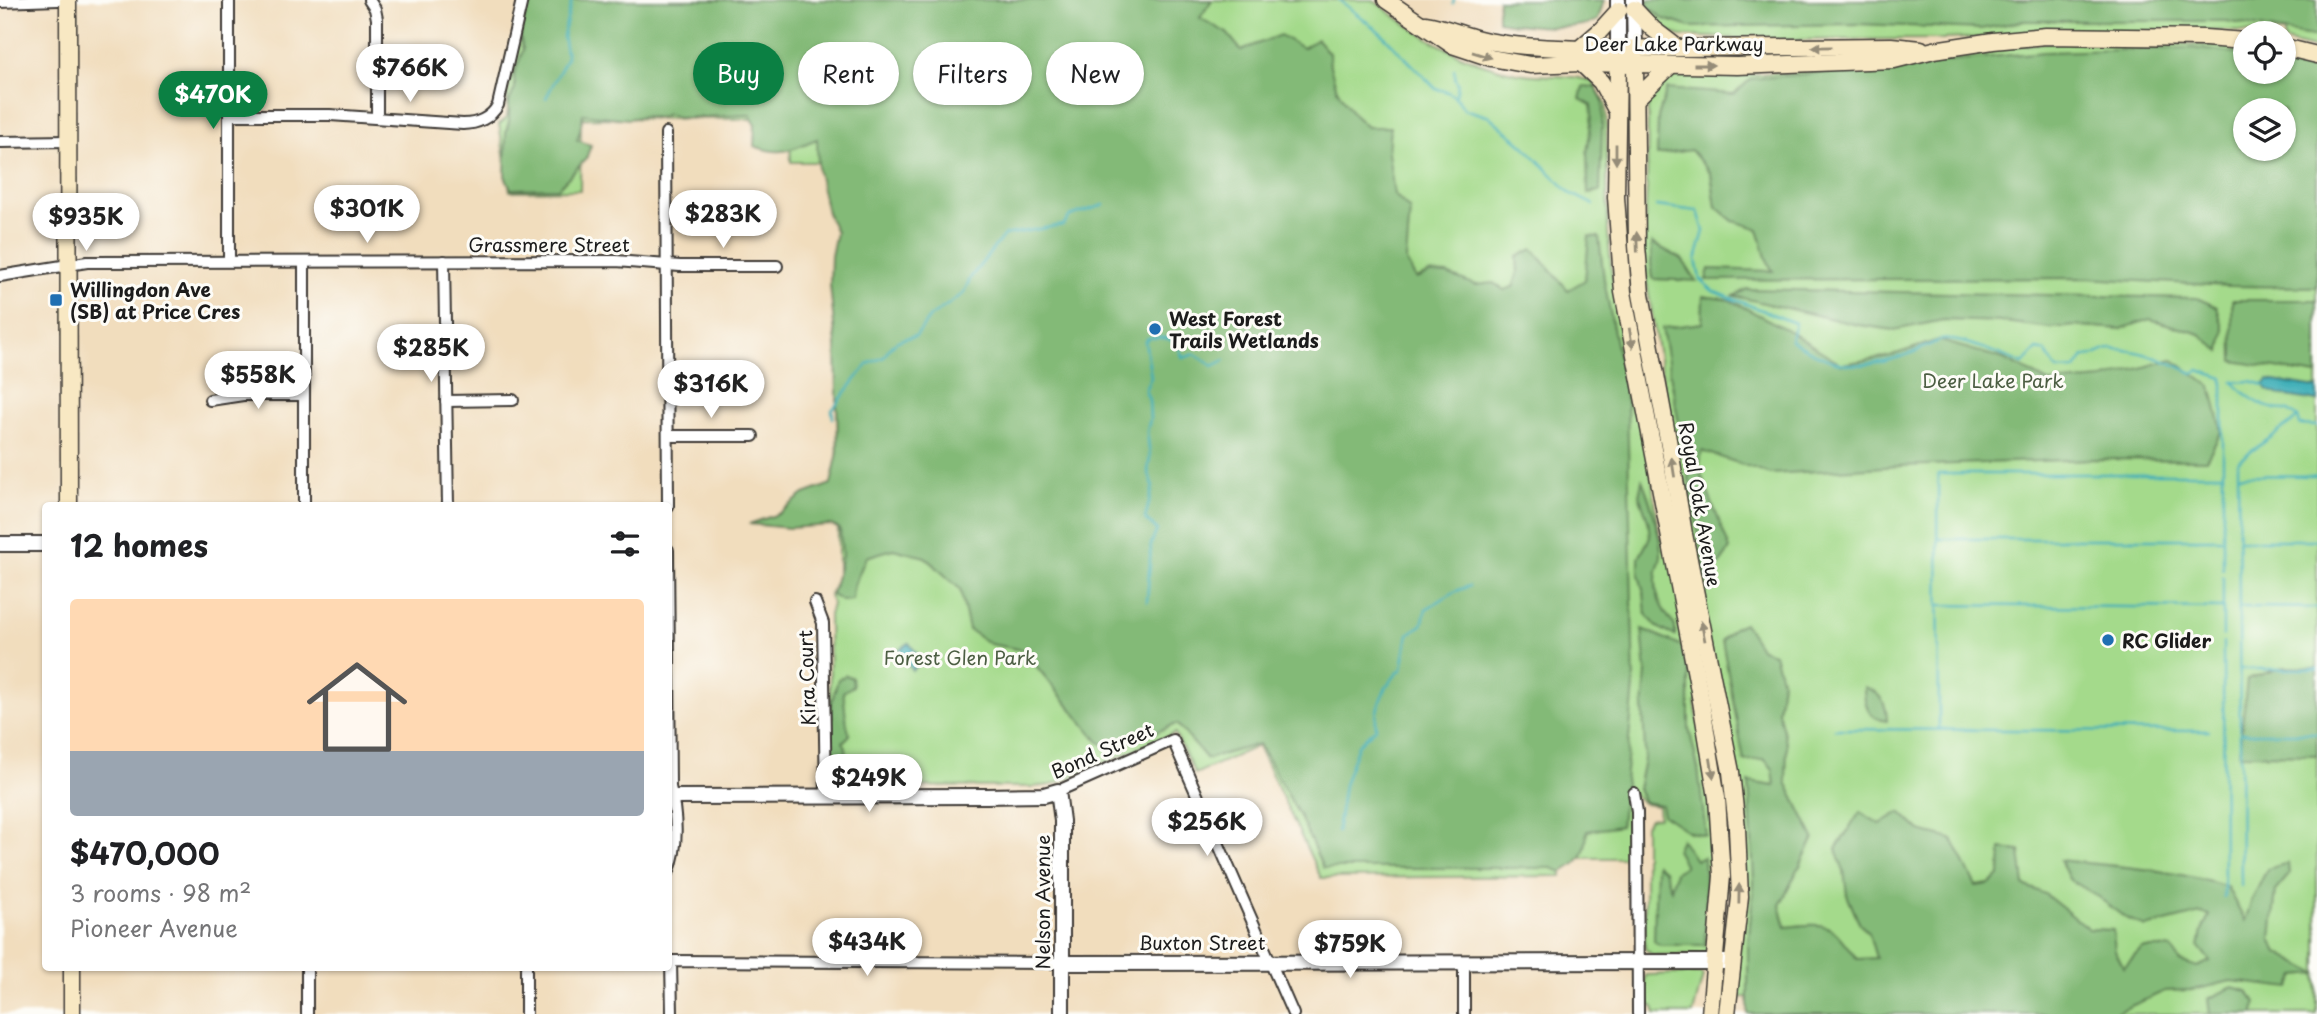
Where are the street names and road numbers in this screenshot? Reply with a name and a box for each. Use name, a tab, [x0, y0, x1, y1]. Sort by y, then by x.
street label: Deer Lake Parkway	[1584, 29, 1764, 57]
street label: Grassmere Street	[468, 230, 630, 258]
street label: Royal Oak Avenue	[1673, 419, 1729, 589]
street label: Kira Court	[790, 629, 822, 726]
street label: Bond Street	[1046, 715, 1158, 785]
street label: Nelson Avenue	[1028, 835, 1056, 969]
street label: Buxton Street	[1139, 928, 1266, 956]

